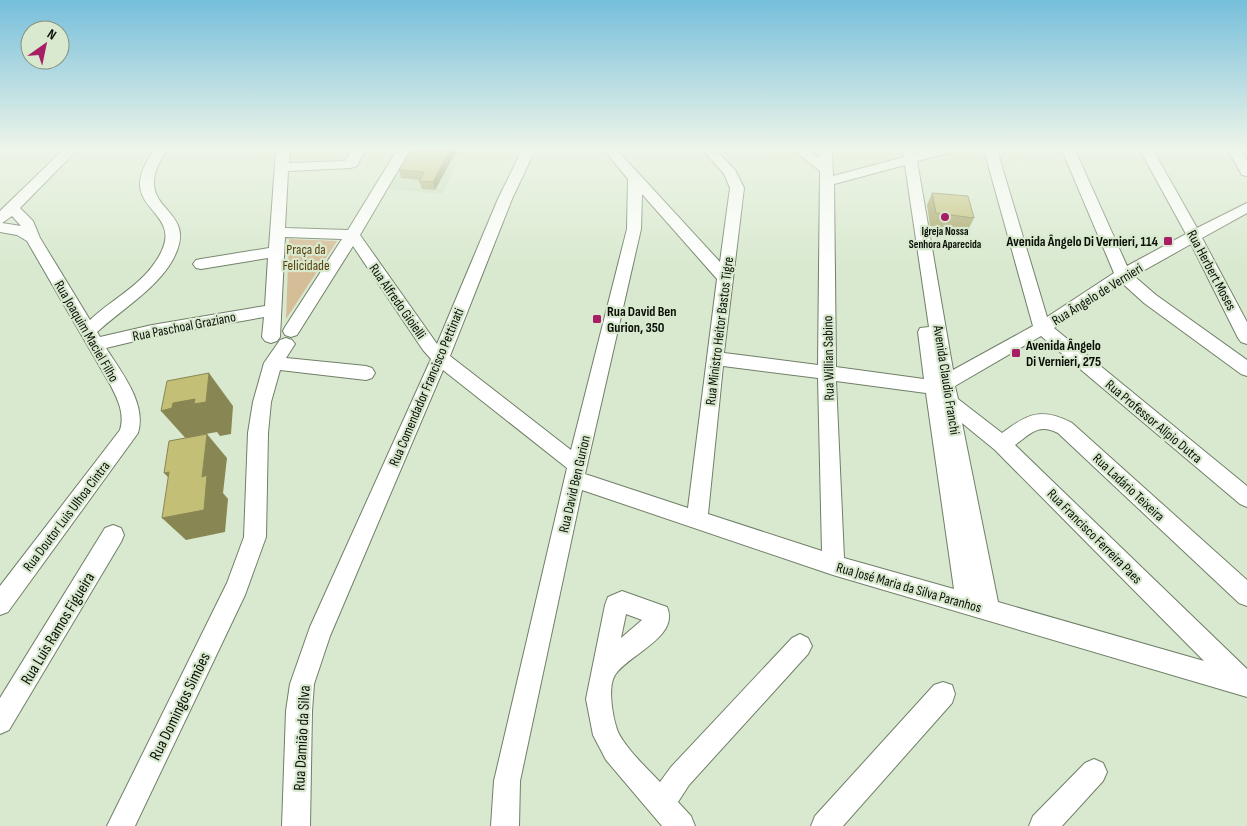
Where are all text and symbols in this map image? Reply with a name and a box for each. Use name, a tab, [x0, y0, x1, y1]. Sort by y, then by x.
north arrow	[20, 20, 70, 70]
text: N	[44, 25, 60, 44]
marker: Igreja Nossa Senhora Aparecida	[939, 211, 951, 223]
place label: Igreja Nossa Senhora Aparecida	[909, 225, 982, 251]
street label: Rua Herbert Moses	[1183, 227, 1240, 313]
place label: Avenida Ângelo Di Vernieri, 114	[1006, 233, 1158, 250]
marker: Avenida Ângelo Di Vernieri, 114	[1162, 235, 1174, 247]
park label: Praça da Felicidade	[282, 241, 330, 274]
street label: Rua Ministro Heitor Bastos Tigre	[702, 256, 737, 406]
street label: Rua Alfredo Gioielli	[365, 260, 430, 342]
street label: Rua Ângelo de Vernieri	[1049, 260, 1146, 329]
street label: Rua Joaquim Maciel Filho	[51, 277, 123, 385]
place label: Rua David Ben Gurion, 350	[607, 303, 677, 336]
street label: Rua Comendador Francisco Pettinati	[385, 305, 468, 469]
street label: Rua Paschoal Graziano	[131, 308, 237, 345]
marker: Rua David Ben Gurion, 350	[591, 313, 603, 325]
street label: Rua Willian Sabino	[819, 315, 838, 401]
street label: Avenida Claudio Franchi	[929, 323, 964, 436]
place label: Avenida Ângelo Di Vernieri, 275	[1025, 337, 1101, 370]
marker: Avenida Ângelo Di Vernieri, 275	[1010, 347, 1022, 359]
street label: Rua Professor Alípio Dutra	[1102, 376, 1205, 467]
street label: Rua David Ben Gurion	[555, 434, 594, 534]
street label: Rua Ladário Teixeira	[1089, 450, 1168, 525]
street label: Rua Doutor Luis Ulhoa Cintra	[19, 458, 113, 575]
street label: Rua Francisco Ferreira Paes	[1044, 485, 1146, 587]
street label: Rua José Maria da Silva Paranhos	[834, 559, 983, 616]
street label: Rua Luis Ramos Figueira	[17, 569, 99, 688]
street label: Rua Domingos Simões	[146, 649, 215, 764]
street label: Rua Damião da Silva	[290, 685, 315, 791]

